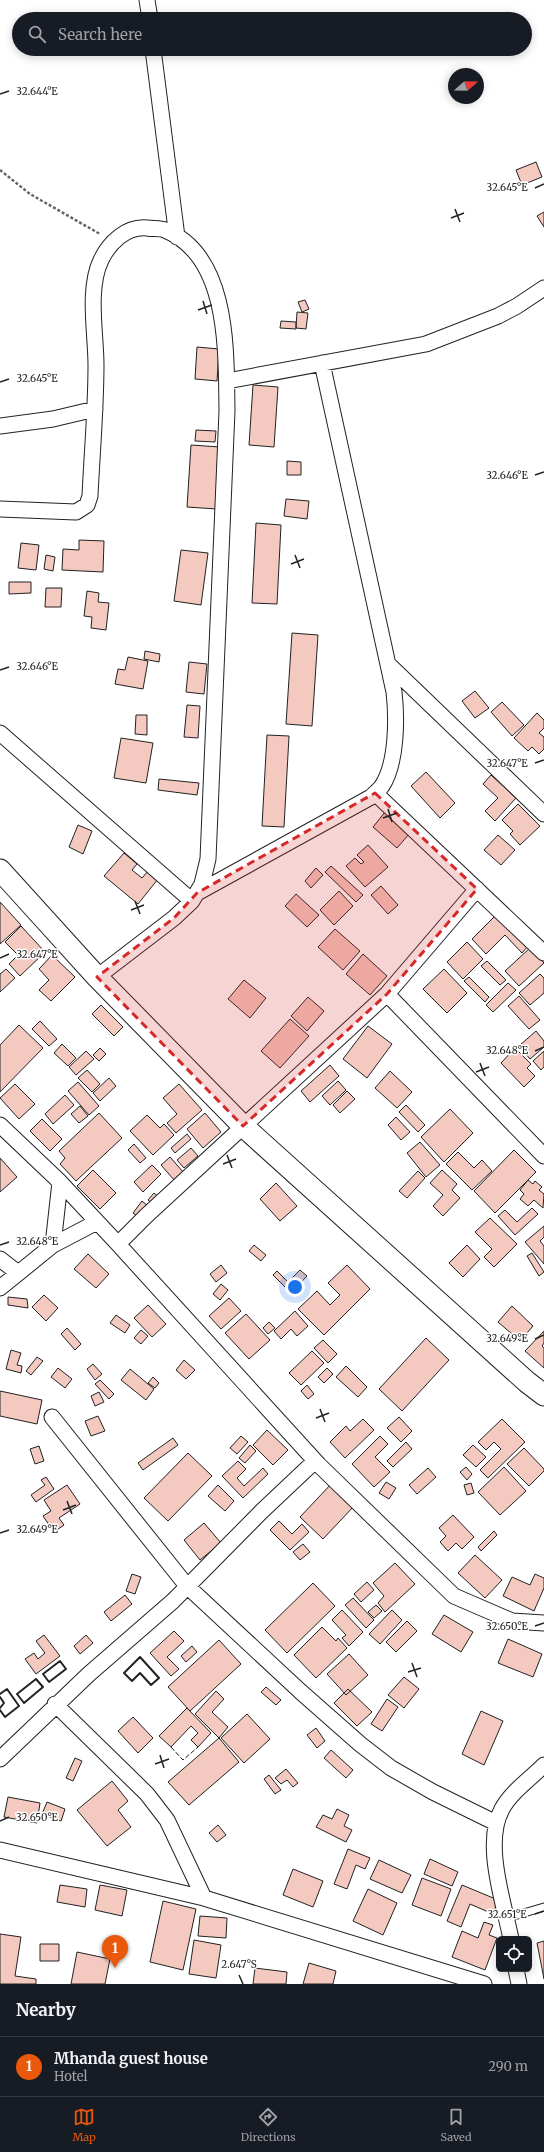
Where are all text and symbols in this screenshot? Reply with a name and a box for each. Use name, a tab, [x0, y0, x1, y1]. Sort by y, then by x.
search box	[12, 12, 532, 56]
icon: search	[26, 23, 48, 45]
text: Search here	[58, 25, 142, 44]
north arrow	[448, 68, 484, 104]
text: 32.644°E	[16, 85, 58, 98]
text: 32.645°E	[486, 181, 528, 194]
text: 32.645°E	[16, 372, 58, 385]
text: 32.646°E	[486, 469, 528, 482]
text: 32.646°E	[16, 660, 58, 673]
text: 32.647°E	[486, 757, 528, 770]
text: 32.647°E	[16, 948, 58, 961]
text: 32.648°E	[486, 1044, 529, 1057]
text: 32.648°E	[16, 1235, 59, 1248]
your location	[285, 1277, 305, 1297]
text: 32.649°E	[486, 1332, 529, 1345]
text: 32.649°E	[16, 1523, 59, 1536]
text: 32.650°E	[486, 1620, 529, 1633]
text: 32.650°E	[16, 1811, 59, 1824]
text: 32.651°E	[487, 1908, 527, 1921]
pin: 1	[102, 1935, 128, 1968]
map controls	[496, 1936, 532, 1972]
button: locate	[496, 1936, 532, 1972]
text: 2.647°S	[221, 1958, 257, 1971]
text: Nearby	[16, 1999, 76, 2021]
text: Mhanda guest house	[54, 2049, 208, 2068]
text: 1	[26, 2058, 32, 2075]
text: 290 m	[488, 2058, 528, 2075]
text: Hotel	[54, 2068, 87, 2085]
tab: Map	[72, 2106, 96, 2144]
tab: Directions	[241, 2106, 296, 2144]
tab: Saved	[440, 2106, 472, 2144]

